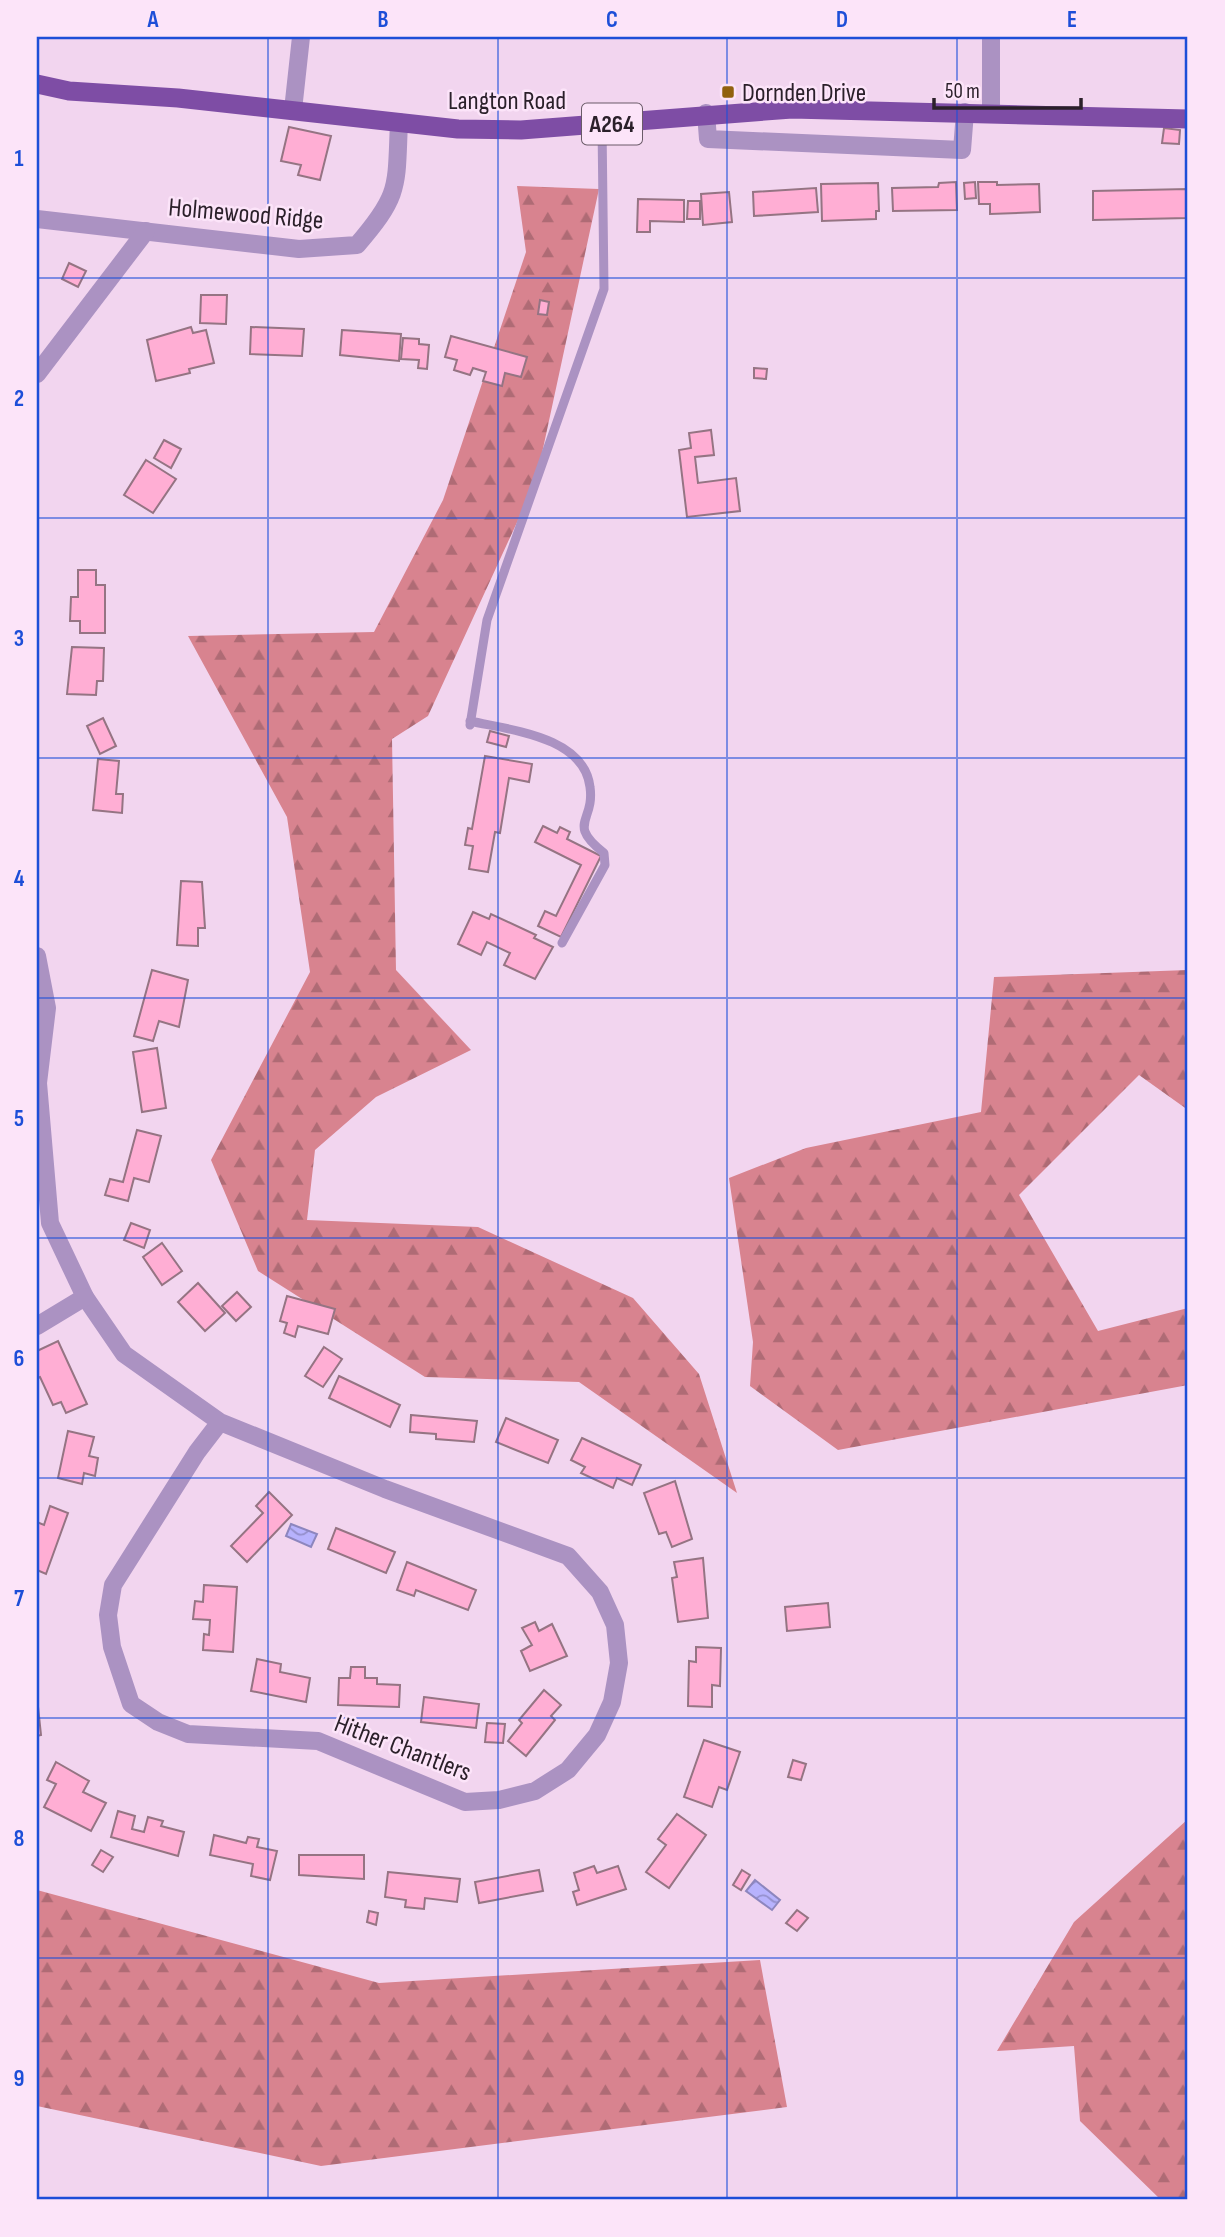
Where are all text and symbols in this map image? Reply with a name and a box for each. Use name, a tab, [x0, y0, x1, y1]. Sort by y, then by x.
text: A	[147, 6, 160, 34]
text: B	[378, 6, 389, 34]
text: C	[606, 6, 618, 34]
text: D	[836, 6, 848, 34]
text: E	[1067, 6, 1077, 34]
scale bar	[934, 66, 1082, 110]
place label: Dornden Drive	[742, 78, 866, 109]
text: 50 m	[945, 79, 980, 104]
marker: Dornden Drive	[720, 84, 736, 100]
street label: Langton Road	[448, 86, 566, 117]
road number: A264	[582, 104, 642, 144]
text: 1	[14, 145, 24, 173]
street label: Holmewood Ridge	[167, 192, 325, 237]
text: 2	[14, 385, 24, 413]
text: 3	[14, 625, 24, 653]
text: 4	[14, 865, 25, 893]
text: 5	[14, 1105, 24, 1133]
text: 6	[14, 1345, 24, 1373]
text: 7	[14, 1585, 24, 1613]
street label: Hither Chantlers	[330, 1708, 475, 1789]
text: 8	[14, 1825, 25, 1853]
text: 9	[14, 2065, 24, 2093]

